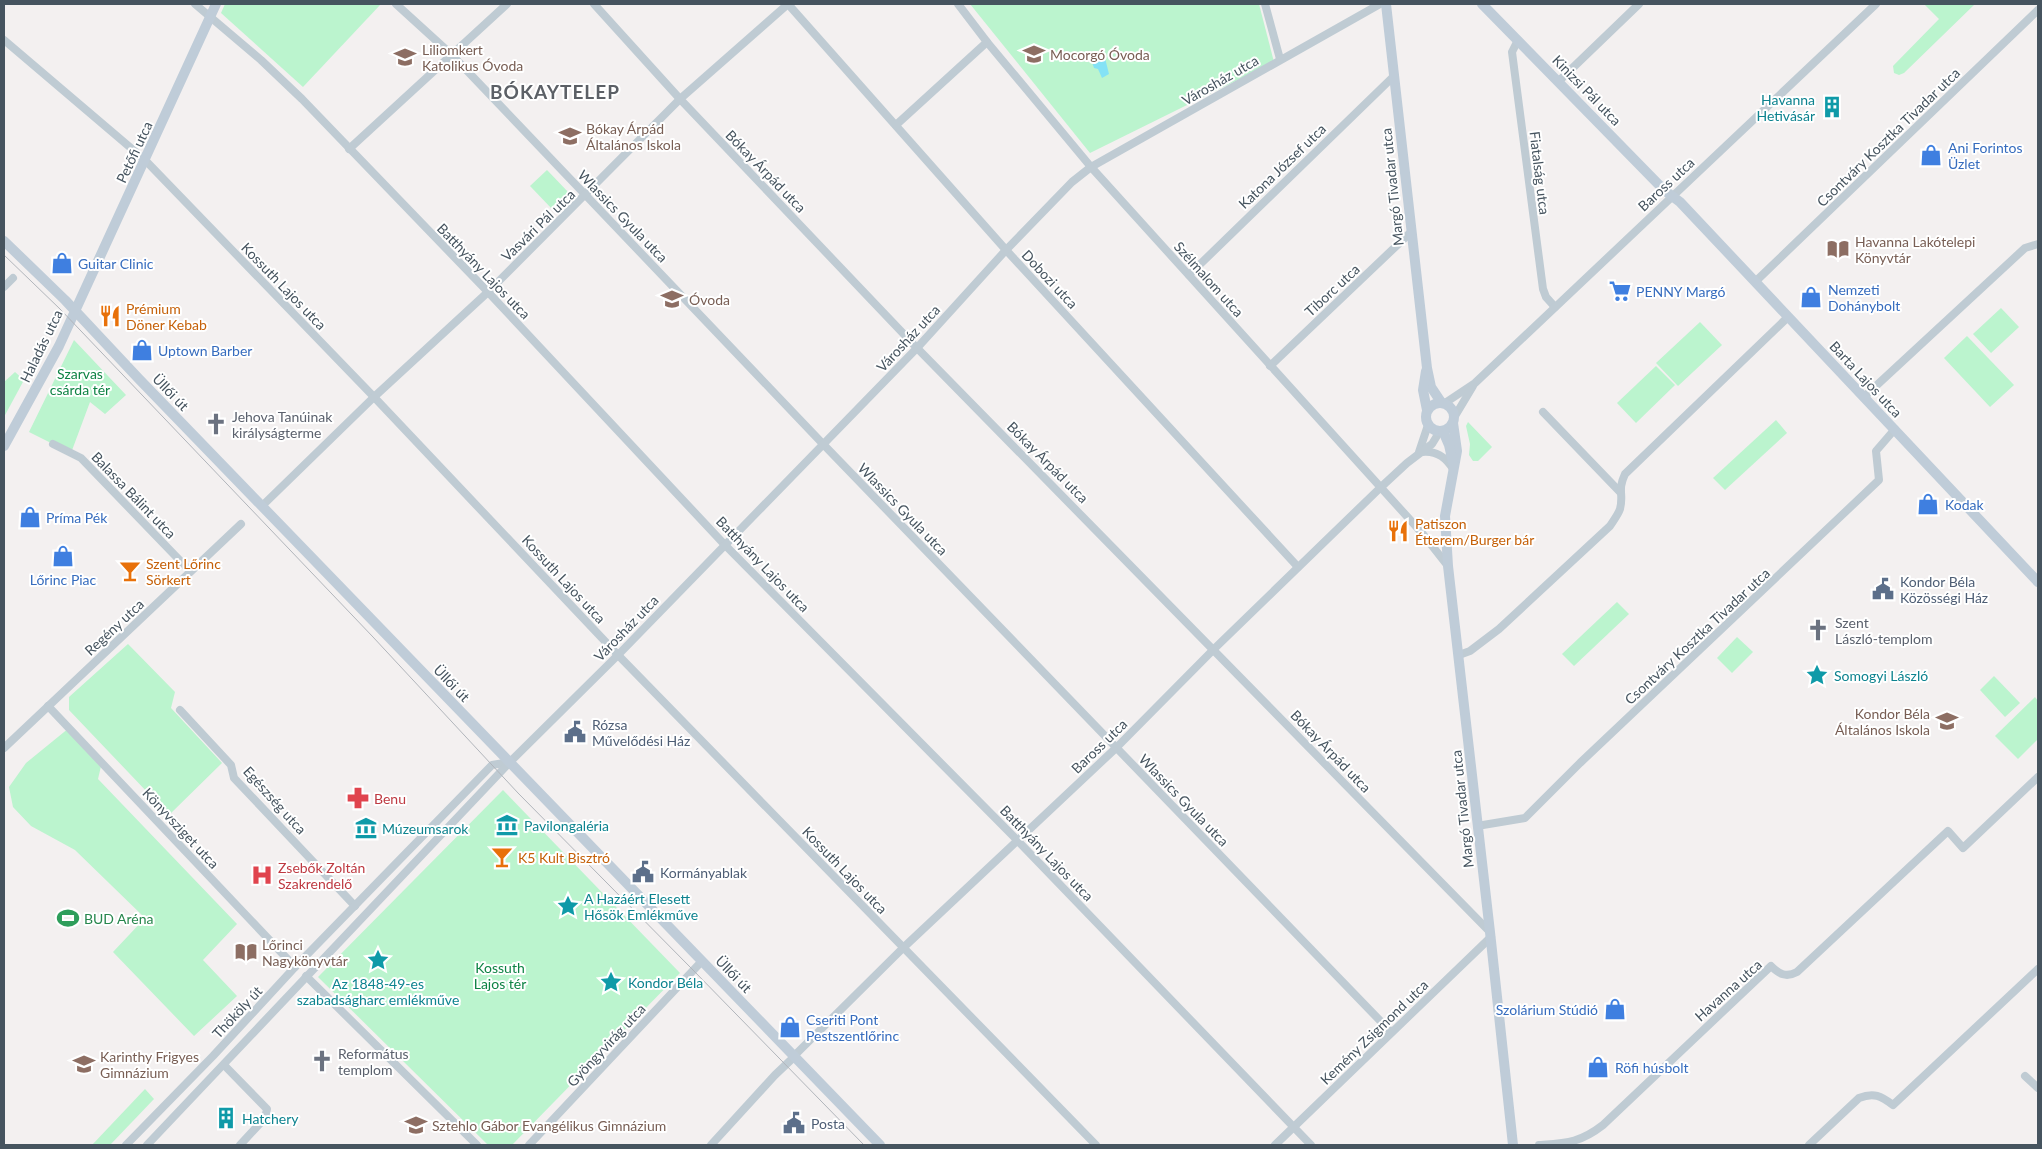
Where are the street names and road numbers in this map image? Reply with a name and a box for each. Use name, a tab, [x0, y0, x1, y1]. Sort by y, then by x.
street label: Városház utca	[1179, 51, 1261, 109]
street label: Kinizsi Pál utca	[1549, 51, 1625, 129]
street label: Csontváry Kosztka Tivadar utca	[1813, 64, 1963, 210]
street label: Petőfi utca	[112, 118, 156, 186]
street label: Katona József utca	[1235, 120, 1329, 212]
street label: Bókay Árpád utca	[722, 126, 810, 216]
street label: Margó Tivadar utca	[1377, 127, 1407, 247]
street label: Fiatalság utca	[1526, 130, 1554, 216]
street label: Baross utca	[1634, 154, 1698, 214]
street label: Wlassics Gyula utca	[575, 166, 671, 266]
street label: Vasvári Pál utca	[498, 186, 578, 264]
street label: Batthyány Lajos utca	[434, 220, 534, 322]
street label: Szélmalom utca	[1171, 238, 1247, 320]
street label: Kossuth Lajos utca	[238, 239, 330, 333]
street label: Dobozi utca	[1019, 246, 1081, 312]
street label: Tiborc utca	[1301, 260, 1363, 320]
street label: Városház utca	[873, 301, 943, 375]
street label: Haladás utca	[16, 307, 66, 385]
street label: Barta Lajos utca	[1826, 337, 1906, 421]
street label: Üllői út	[149, 370, 193, 414]
street label: Bókay Árpád utca	[1004, 418, 1092, 506]
street label: Balassa Bálint utca	[88, 448, 180, 542]
street label: Wlassics Gyula utca	[855, 459, 951, 559]
street label: Batthyány Lajos utca	[713, 513, 813, 615]
street label: Kossuth Lajos utca	[519, 531, 609, 627]
street label: Csontváry Kosztka Tivadar utca	[1621, 564, 1773, 708]
street label: Városház utca	[590, 591, 662, 665]
street label: Regény utca	[81, 595, 147, 659]
street label: Üllői út	[430, 661, 474, 705]
street label: Bókay Árpád utca	[1287, 706, 1375, 796]
street label: Baross utca	[1068, 715, 1130, 777]
street label: Margó Tivadar utca	[1447, 749, 1477, 869]
street label: Wlassics Gyula utca	[1136, 750, 1232, 850]
street label: Egészség utca	[240, 763, 310, 838]
street label: Könyvsziget utca	[139, 784, 223, 872]
street label: Batthyány Lajos utca	[997, 802, 1097, 904]
street label: Kossuth Lajos utca	[799, 823, 891, 917]
street label: Üllői út	[712, 952, 756, 996]
street label: Havanna utca	[1691, 956, 1765, 1024]
street label: Kemény Zsigmond utca	[1317, 976, 1431, 1088]
street label: Thököly út	[209, 982, 265, 1042]
street label: Gyöngyvirág utca	[563, 1000, 649, 1090]

